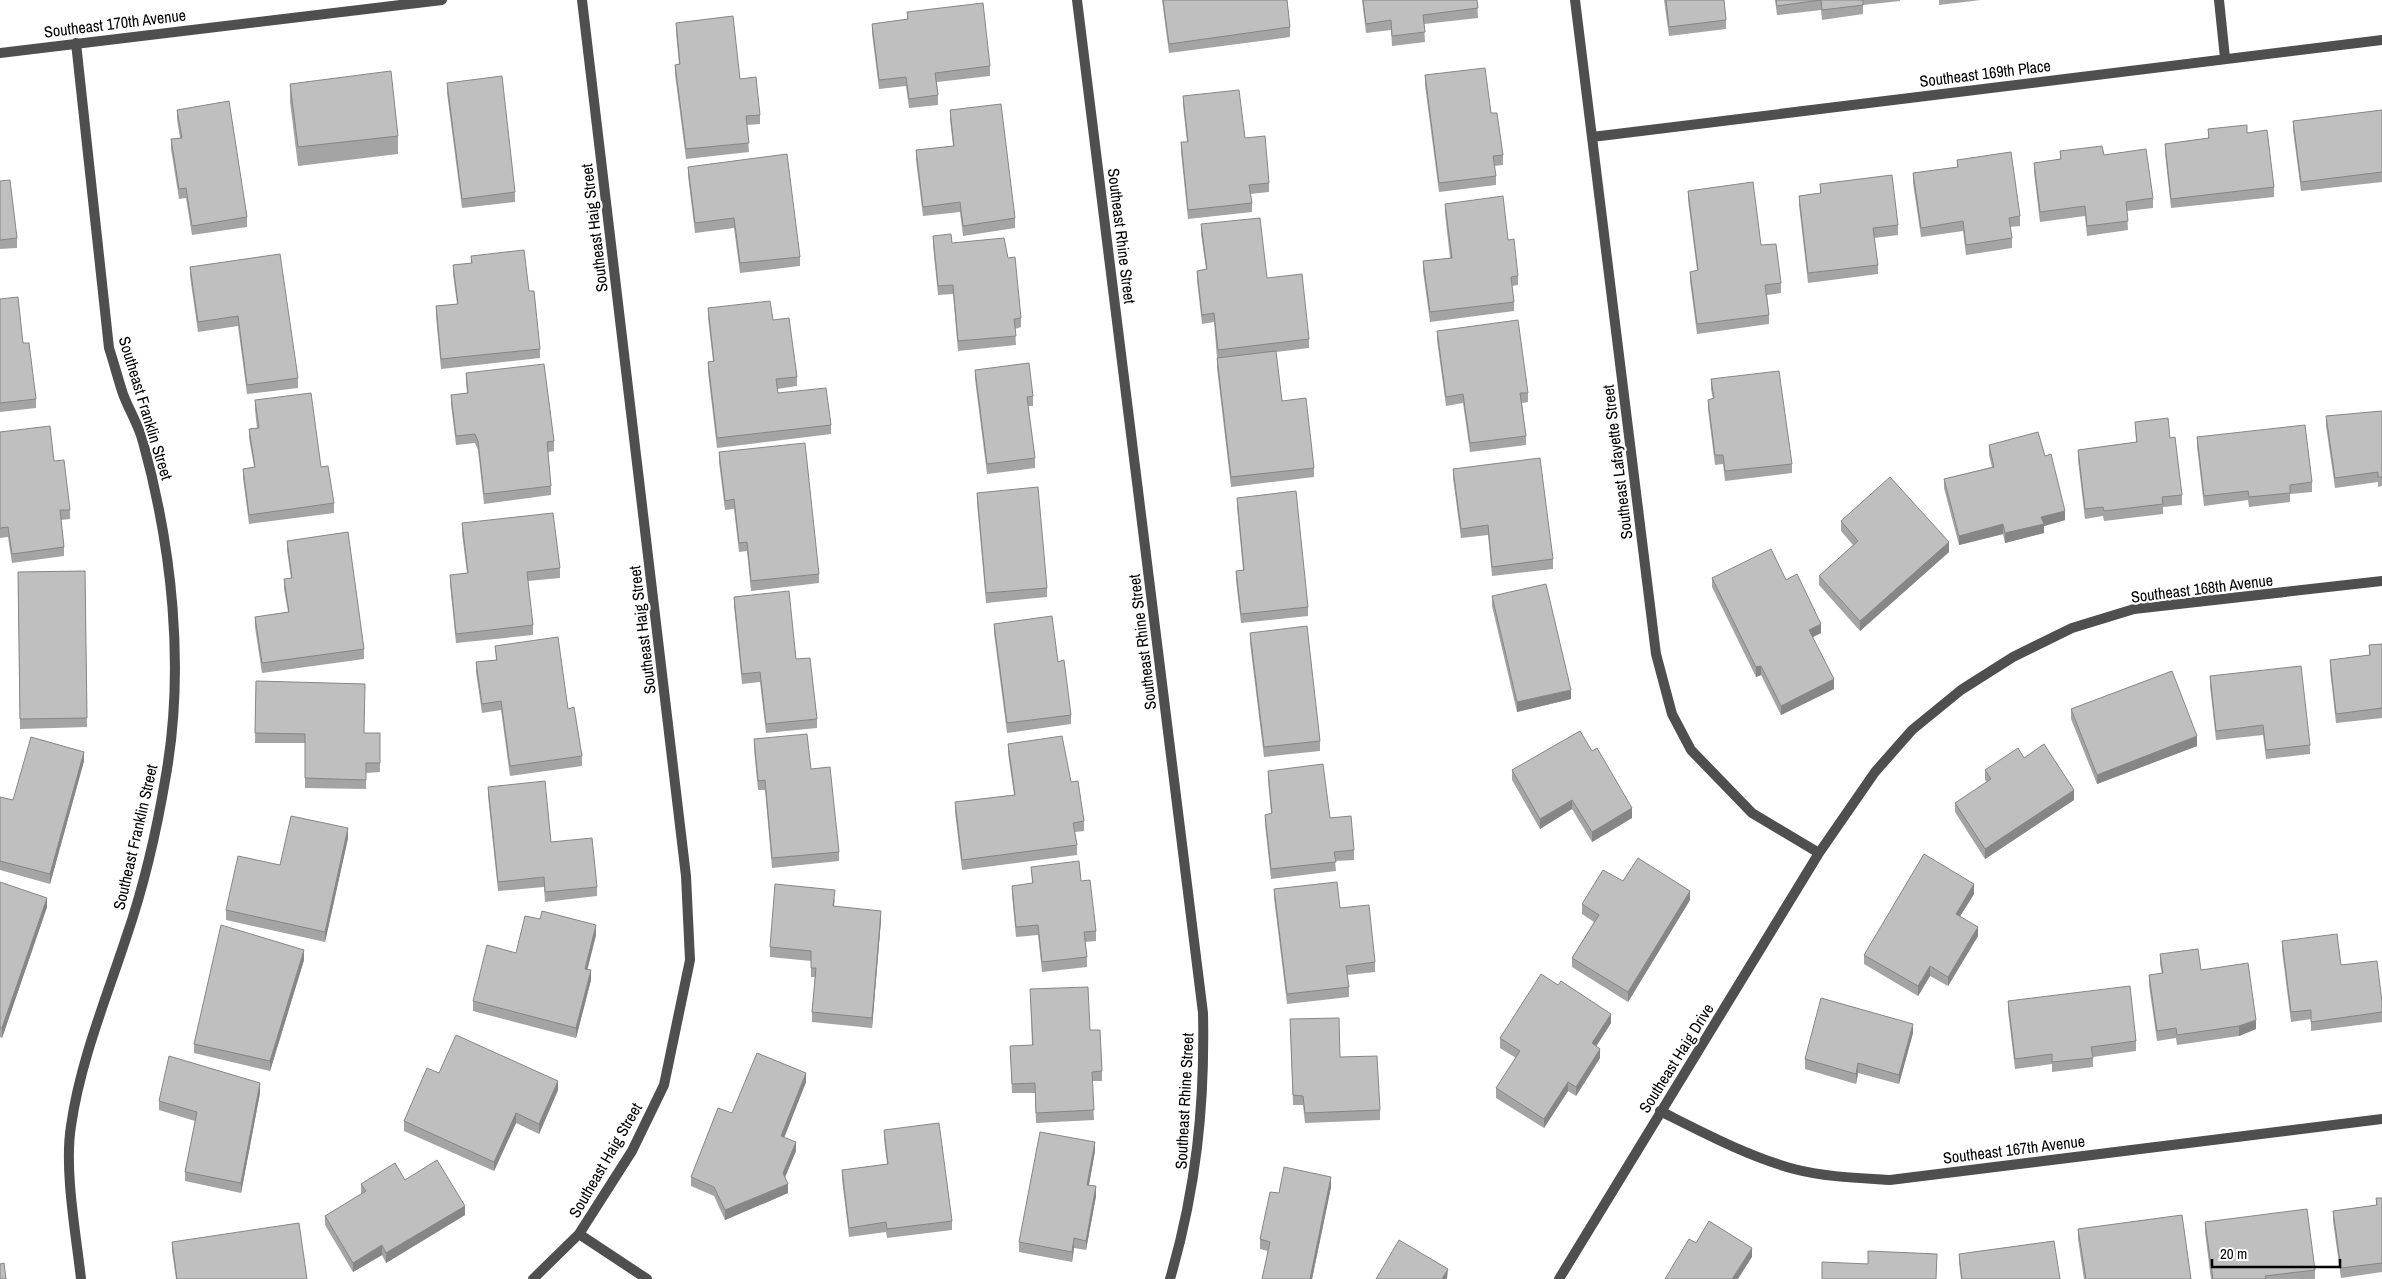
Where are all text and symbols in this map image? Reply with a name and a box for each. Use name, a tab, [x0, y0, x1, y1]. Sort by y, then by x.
street label: Southeast 170th Avenue	[43, 3, 187, 43]
street label: Southeast 169th Place	[1918, 54, 2052, 92]
street label: Southeast Haig Street	[575, 162, 613, 293]
street label: Southeast Rhine Street	[1103, 167, 1141, 305]
street label: Southeast Franklin Street	[114, 334, 178, 483]
street label: Southeast Lafayette Street	[1597, 383, 1637, 540]
street label: Southeast Haig Street	[623, 564, 661, 695]
street label: Southeast 168th Avenue	[2130, 568, 2274, 608]
street label: Southeast Rhine Street	[1123, 573, 1161, 711]
street label: Southeast Franklin Street	[108, 762, 163, 912]
street label: Southeast Haig Drive	[1633, 999, 1719, 1117]
street label: Southeast Rhine Street	[1169, 1032, 1199, 1170]
street label: Southeast Haig Street	[563, 1098, 647, 1221]
street label: Southeast 167th Avenue	[1942, 1129, 2086, 1169]
scale bar	[2212, 1236, 2340, 1268]
text: 20 m	[2220, 1243, 2247, 1264]

